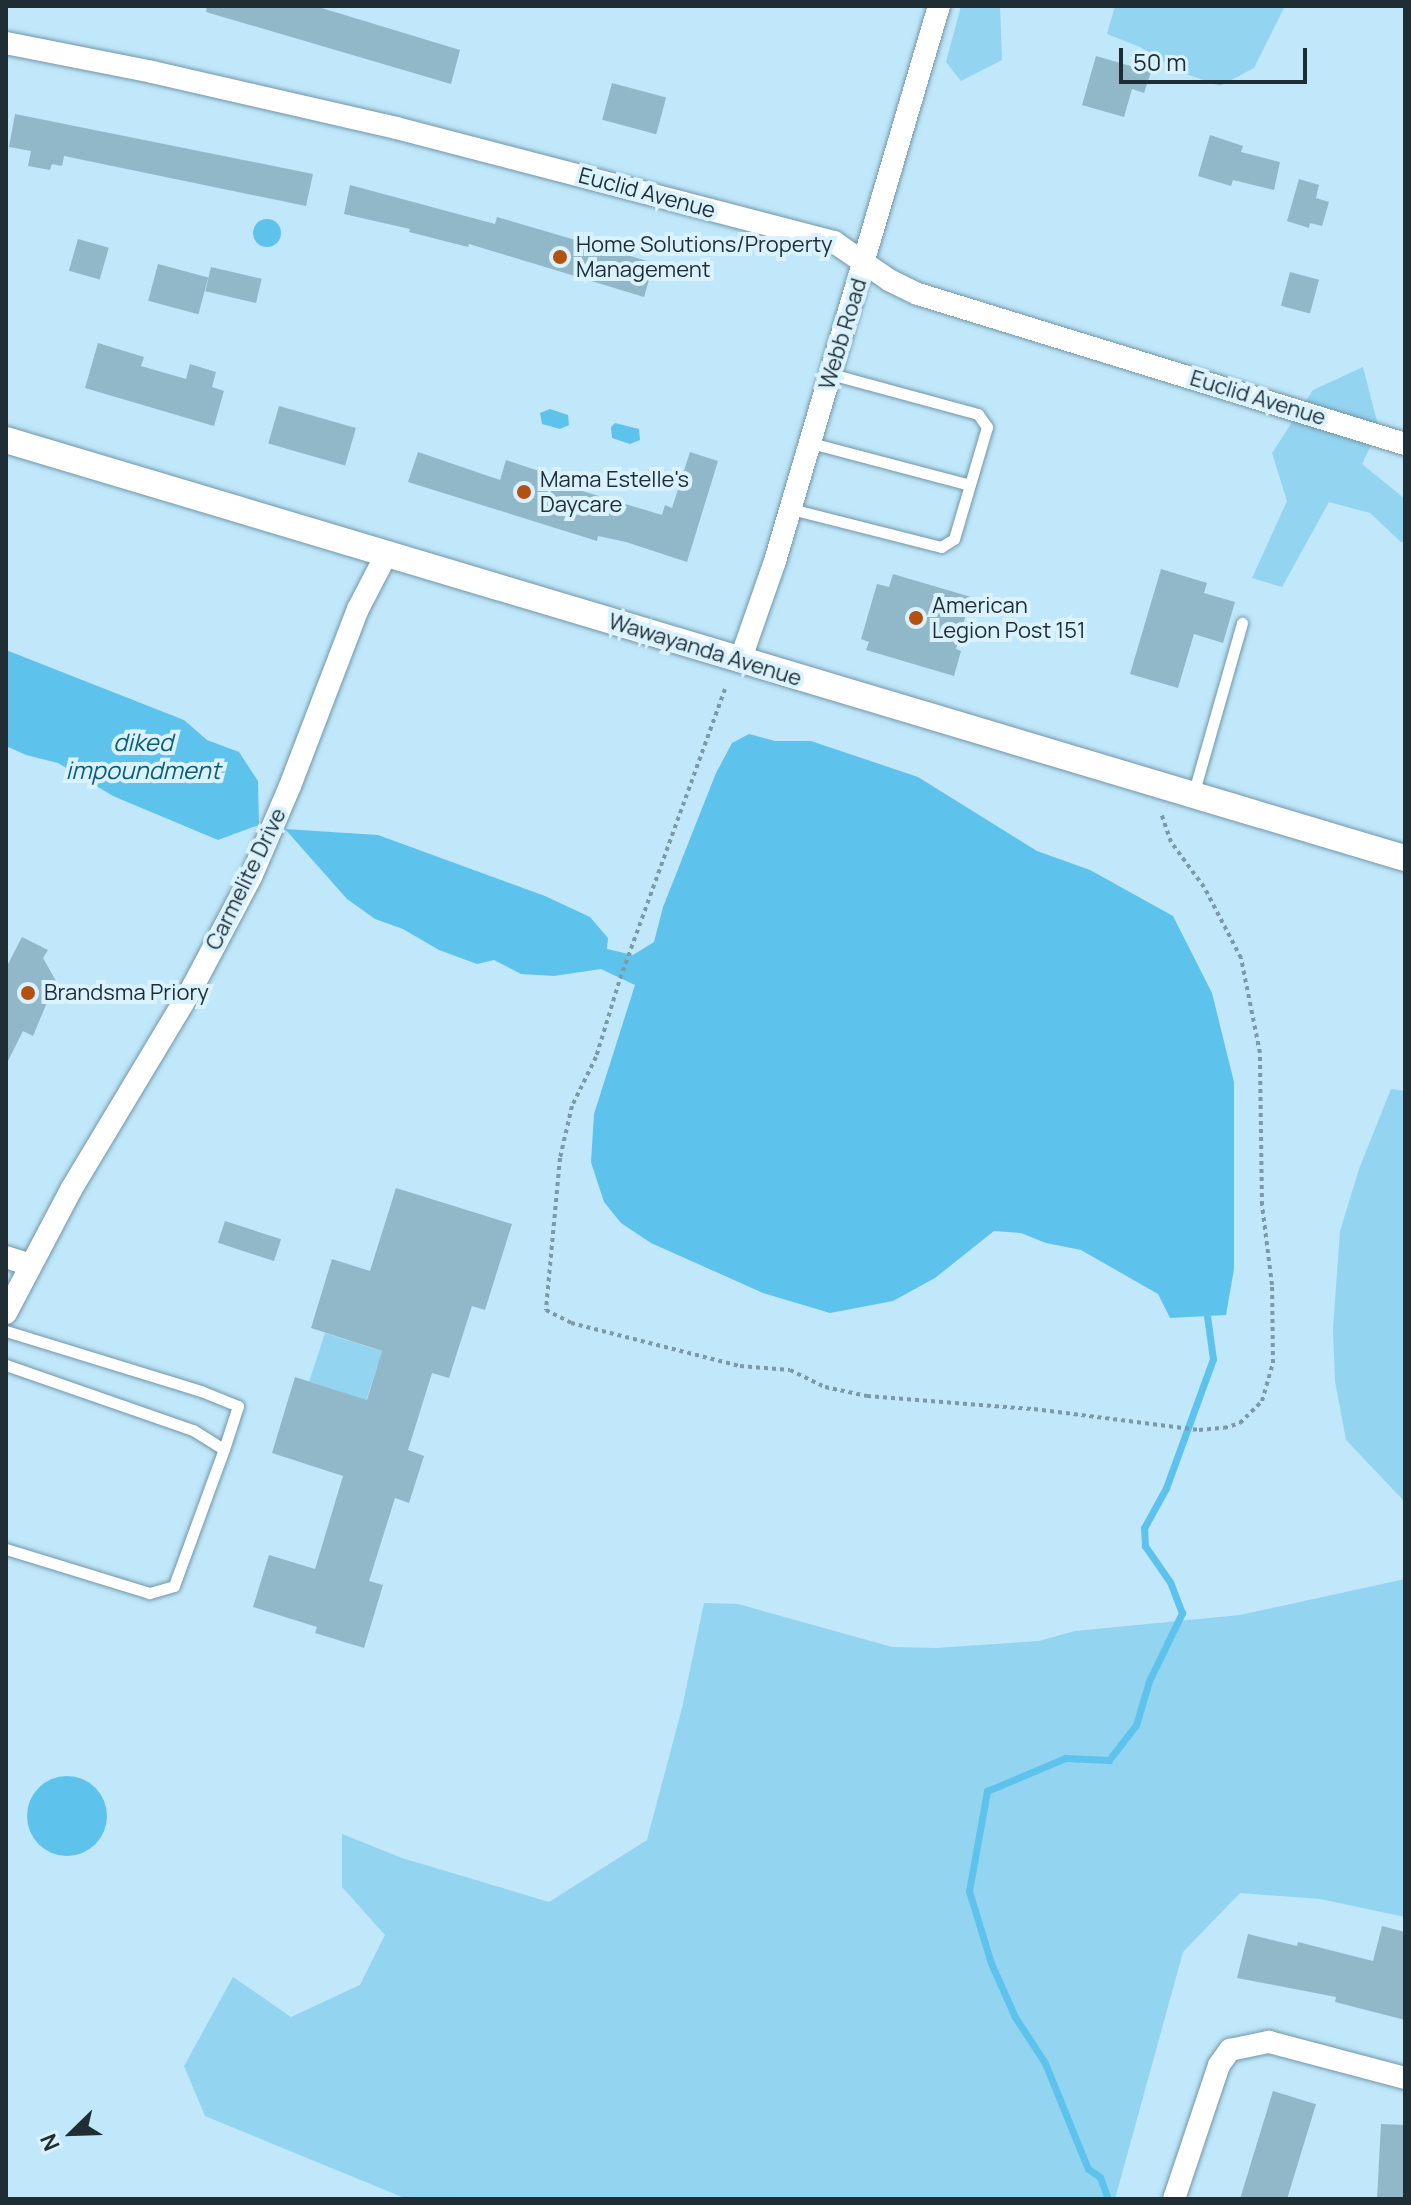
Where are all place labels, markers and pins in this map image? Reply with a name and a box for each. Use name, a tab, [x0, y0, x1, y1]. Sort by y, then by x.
place label: Home Solutions/Property Management	[576, 231, 833, 282]
marker: Home Solutions/Property Management	[551, 248, 569, 266]
place label: Mama Estelle's Daycare	[540, 466, 689, 518]
marker: Mama Estelle's Daycare	[515, 483, 533, 501]
place label: American Legion Post 151	[932, 592, 1085, 644]
marker: American Legion Post 151	[907, 609, 925, 627]
place label: Brandsma Priory	[44, 980, 209, 1006]
marker: Brandsma Priory	[19, 984, 37, 1002]

